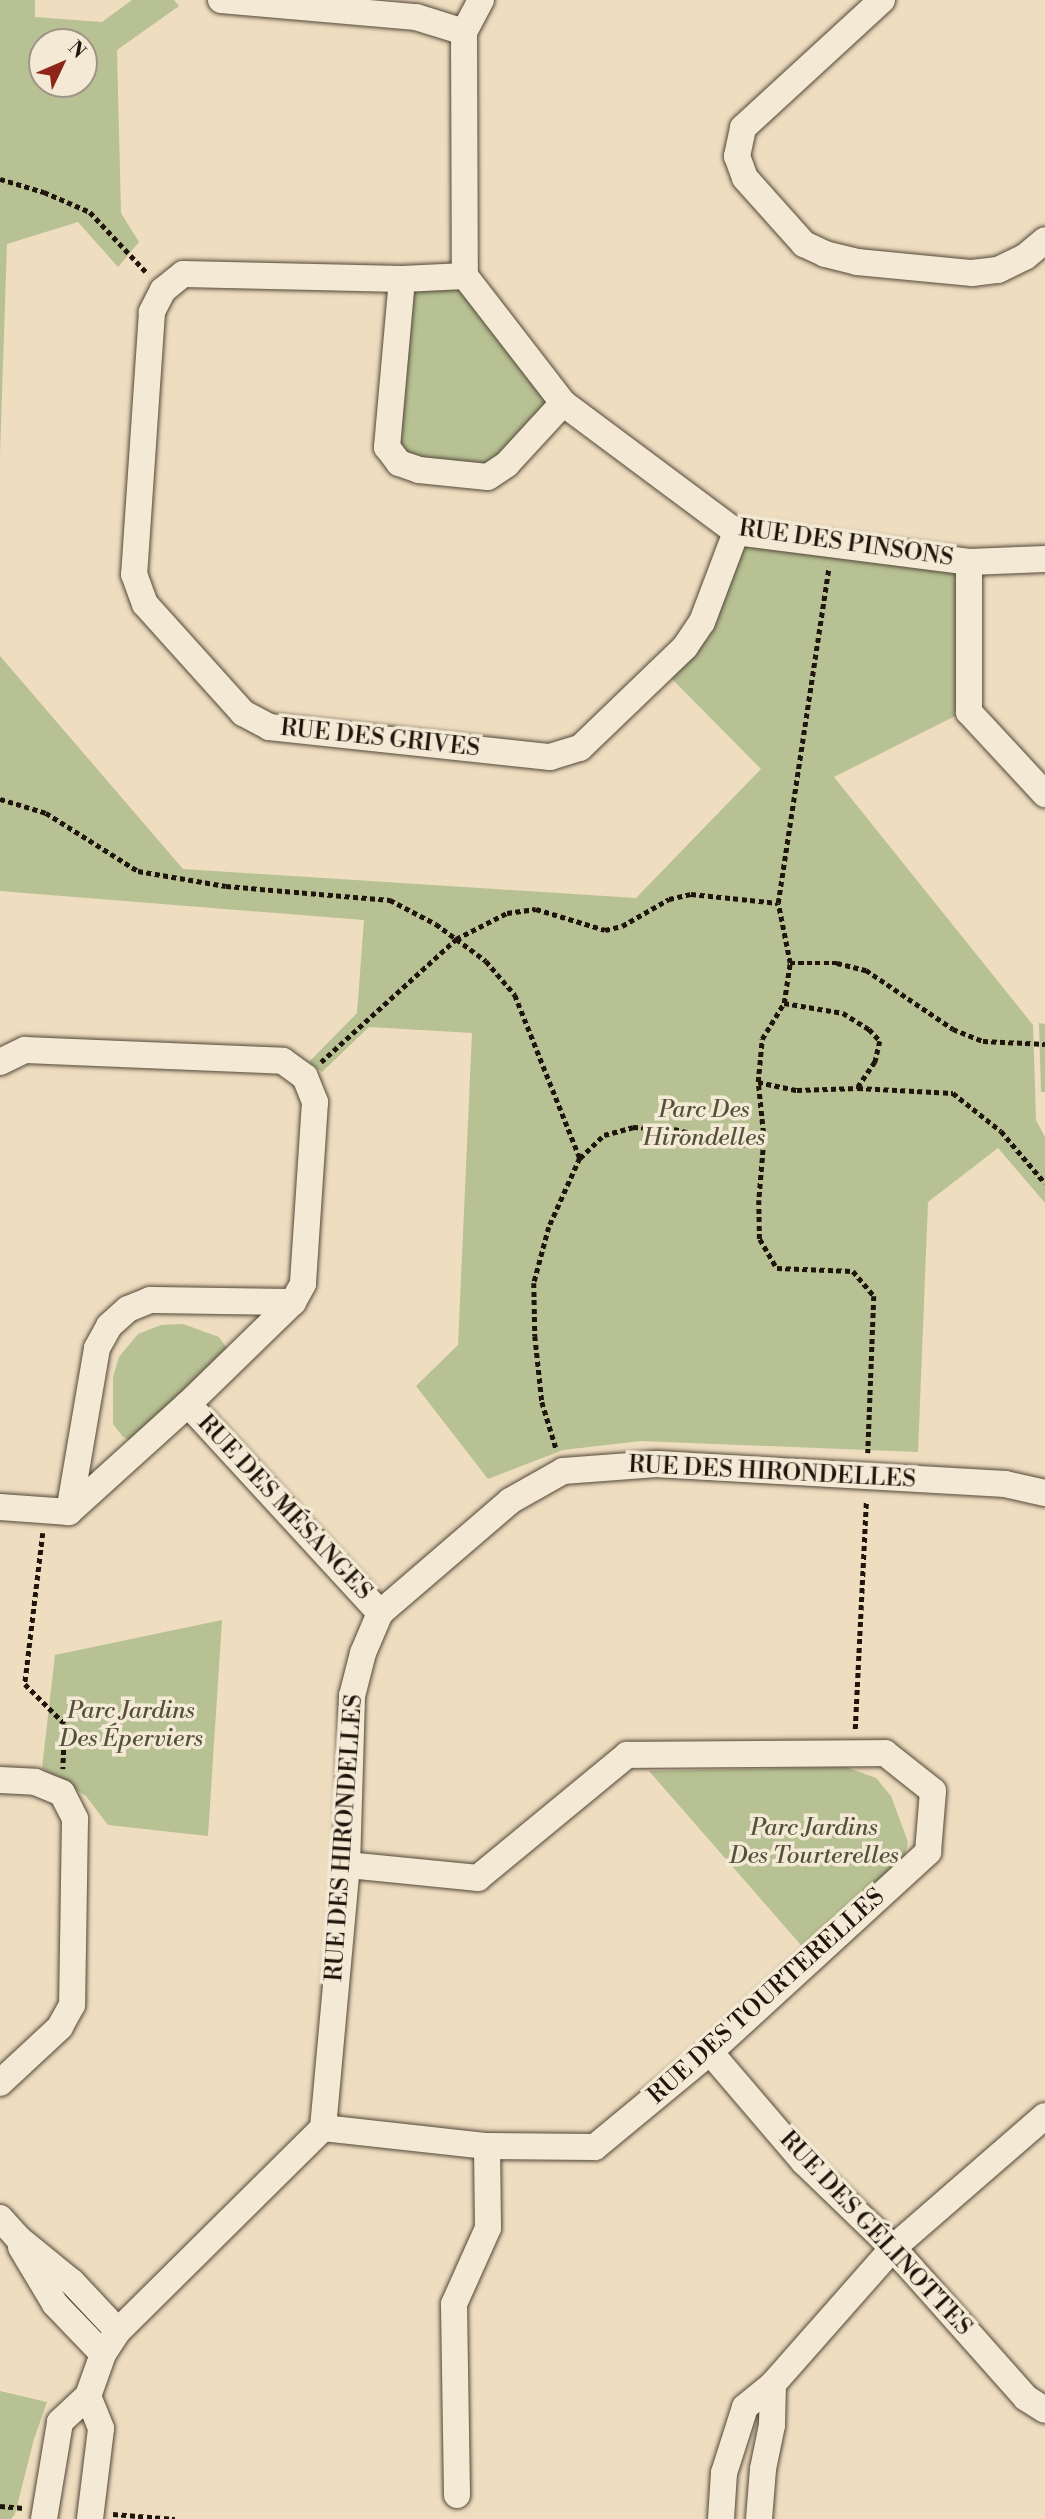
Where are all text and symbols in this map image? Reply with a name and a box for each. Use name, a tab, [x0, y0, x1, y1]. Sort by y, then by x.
north arrow	[28, 28, 98, 98]
text: N	[63, 36, 91, 64]
street label: RUE DES PINSONS	[737, 515, 955, 573]
street label: RUE DES GRIVES	[279, 714, 481, 764]
park label: Parc Des Hirondelles	[643, 1097, 765, 1153]
street label: RUE DES MÉSANGES	[191, 1409, 377, 1607]
street label: RUE DES HIRONDELLES	[627, 1451, 917, 1495]
street label: RUE DES HIRONDELLES	[321, 1693, 369, 1983]
park label: Parc Jardins Des Éperviers	[59, 1698, 203, 1754]
park label: Parc Jardins Des Tourterelles	[729, 1815, 899, 1871]
street label: RUE DES TOURTERELLES	[643, 1883, 891, 2111]
street label: RUE DES GÉLINOTTES	[773, 2126, 977, 2342]

